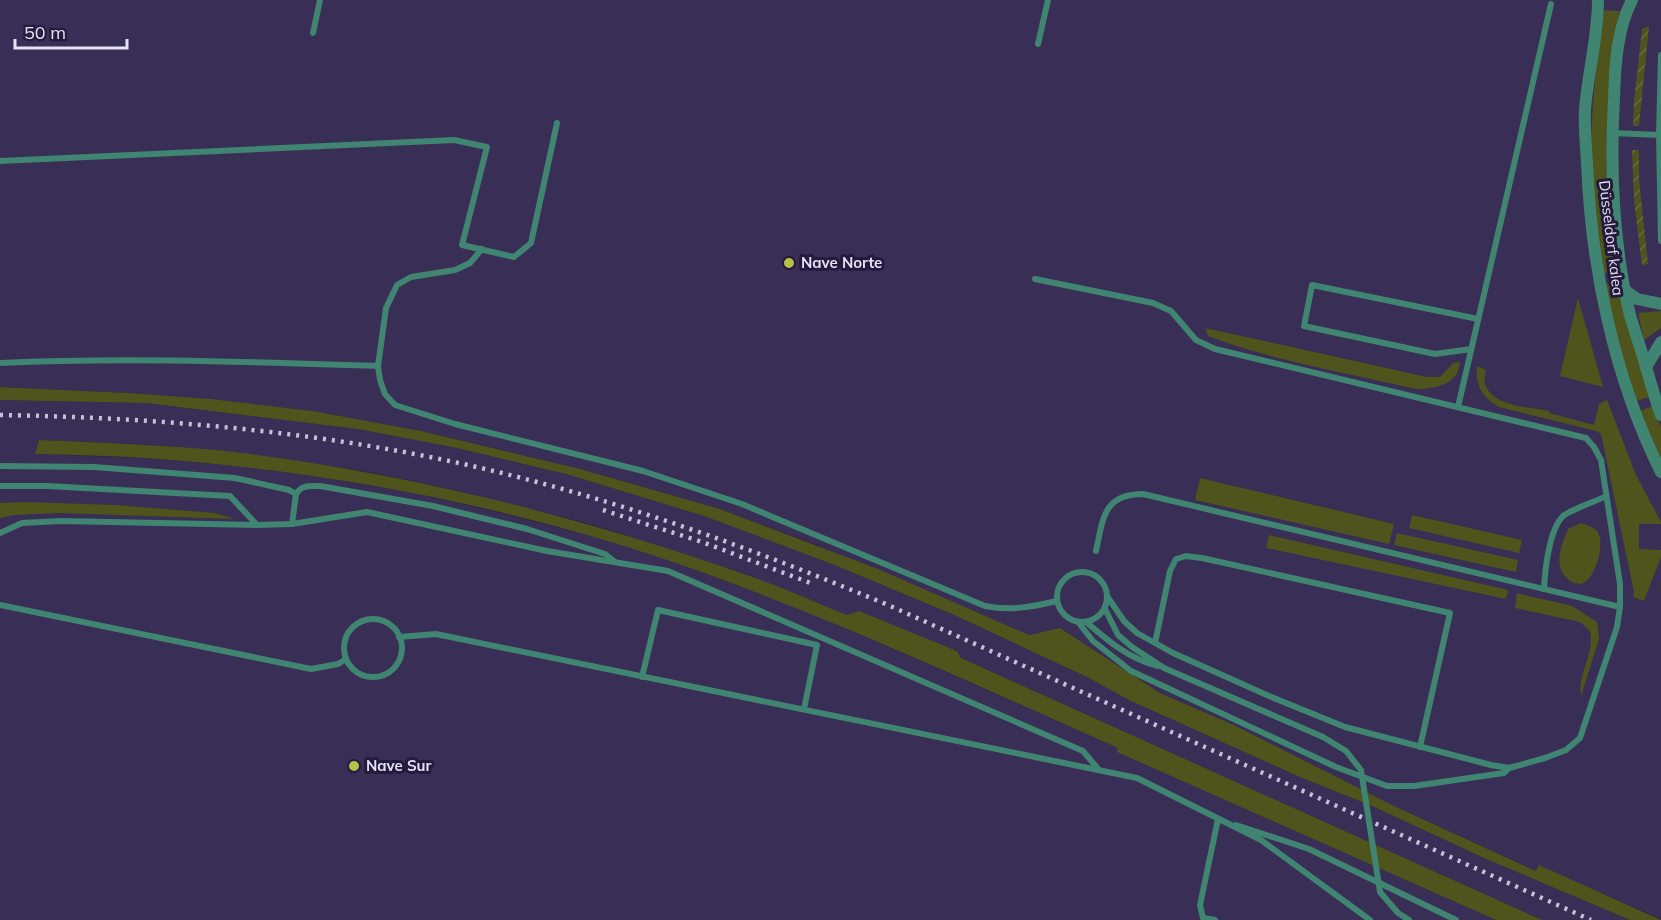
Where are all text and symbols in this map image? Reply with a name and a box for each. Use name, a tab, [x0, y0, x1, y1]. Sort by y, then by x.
scale bar	[15, 12, 128, 50]
text: 50 m	[24, 21, 66, 44]
street label: Düsseldorf kalea	[1595, 179, 1628, 297]
place label: Nave Norte	[801, 253, 882, 272]
marker: Nave Norte	[782, 256, 796, 270]
place label: Nave Sur	[366, 756, 432, 775]
marker: Nave Sur	[347, 759, 361, 773]

